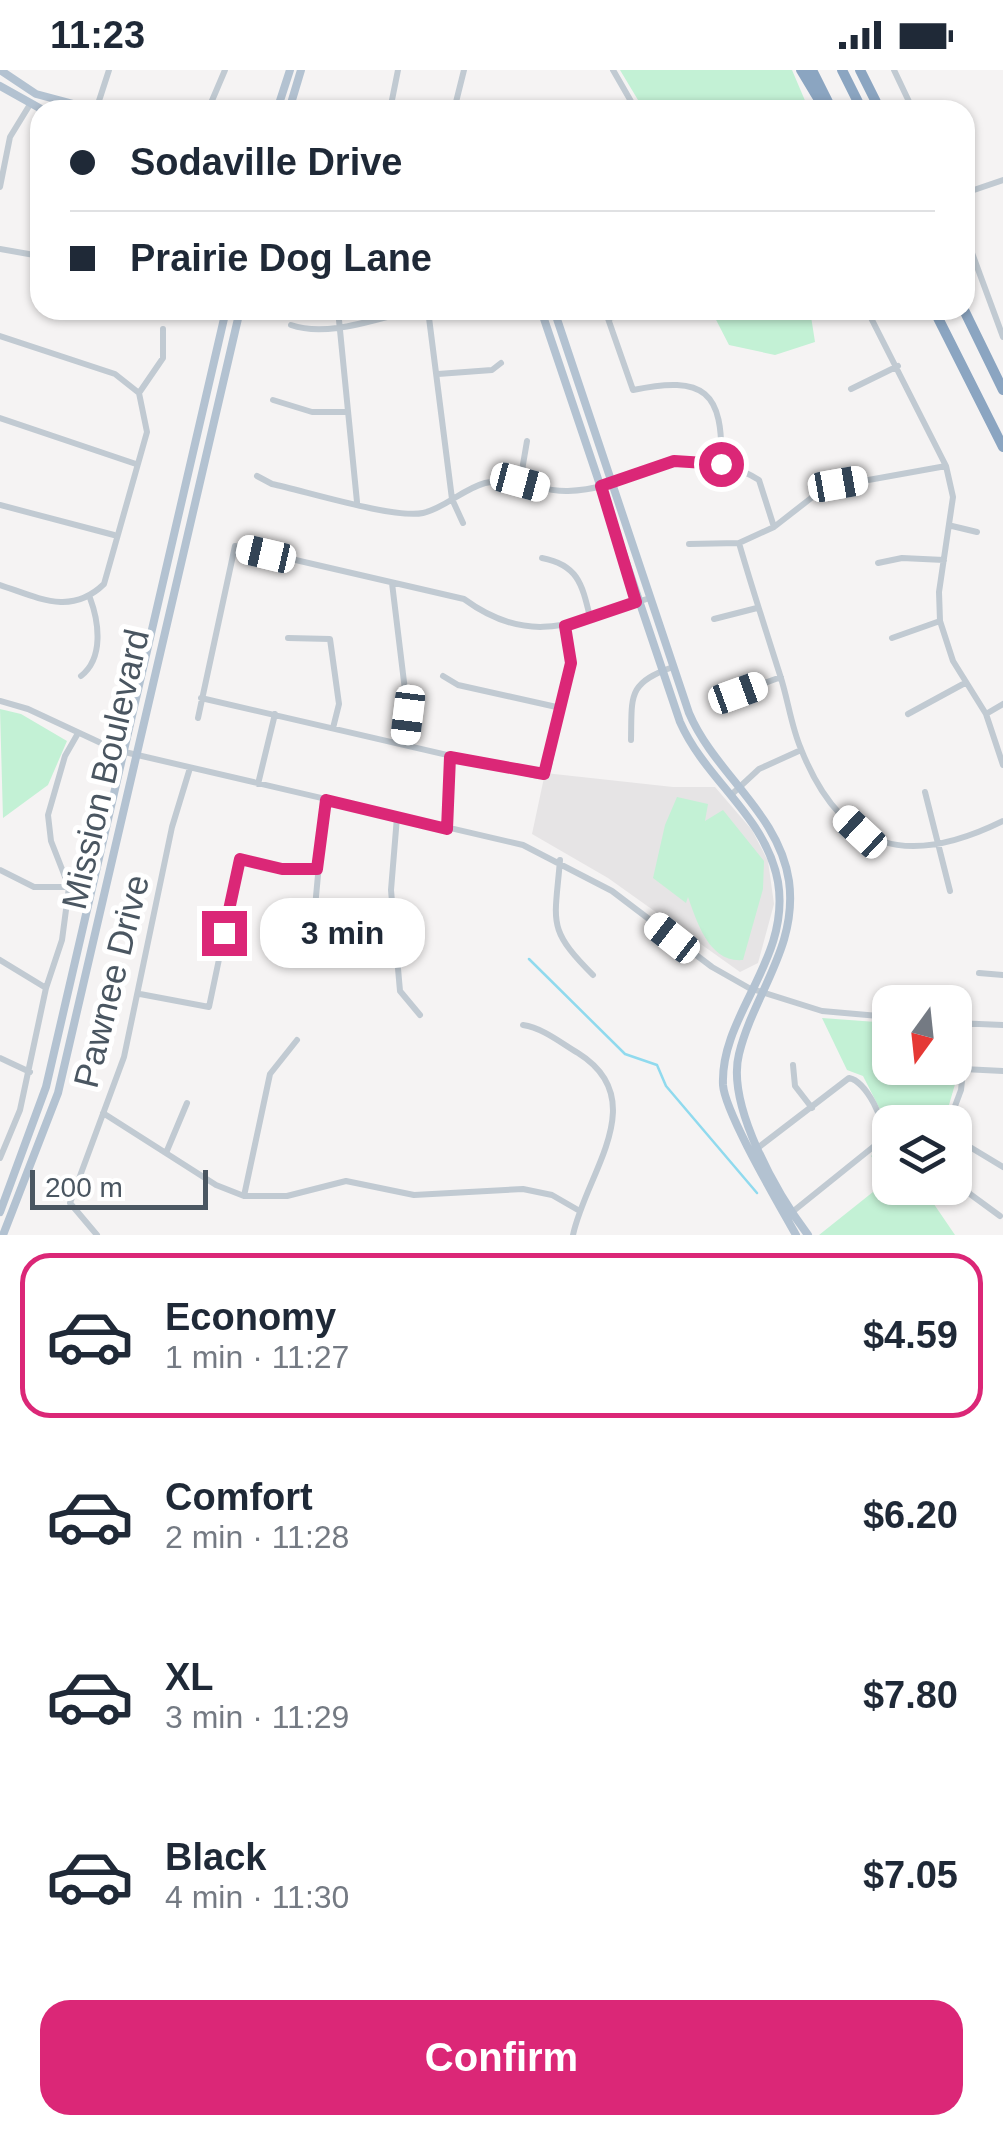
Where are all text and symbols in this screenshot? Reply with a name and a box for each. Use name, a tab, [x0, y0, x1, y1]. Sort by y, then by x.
text: 11:23	[50, 14, 145, 56]
text: Sodaville Drive	[130, 141, 402, 183]
text: Prairie Dog Lane	[130, 237, 432, 279]
route start	[699, 442, 744, 487]
car	[487, 460, 553, 504]
car	[806, 464, 870, 504]
car	[233, 533, 299, 575]
street label: Mission Boulevard	[54, 625, 156, 913]
car	[705, 669, 771, 717]
car	[389, 683, 427, 747]
car	[828, 801, 892, 863]
street label: Pawnee Drive	[66, 871, 156, 1091]
callout: 3 min	[259, 898, 424, 968]
car	[639, 908, 705, 968]
route end	[202, 911, 247, 956]
text: 3 min	[301, 915, 384, 951]
north arrow	[872, 985, 972, 1085]
map controls	[872, 985, 972, 1205]
button: layers	[872, 1105, 972, 1205]
scale bar	[30, 1165, 208, 1210]
text: 200 m	[45, 1172, 123, 1203]
icon: car	[45, 1291, 135, 1381]
text: Economy	[165, 1296, 336, 1338]
text: $4.59	[863, 1314, 958, 1356]
text: 1 min · 11:27	[165, 1339, 349, 1375]
icon: car	[45, 1471, 135, 1561]
text: Comfort	[165, 1476, 313, 1518]
text: $6.20	[863, 1494, 958, 1536]
text: 2 min · 11:28	[165, 1519, 349, 1555]
icon: car	[45, 1651, 135, 1741]
text: XL	[165, 1656, 214, 1698]
text: $7.80	[863, 1674, 958, 1716]
text: 3 min · 11:29	[165, 1699, 349, 1735]
icon: car	[45, 1831, 135, 1921]
text: Black	[165, 1836, 266, 1878]
text: $7.05	[863, 1854, 958, 1896]
text: 4 min · 11:30	[165, 1879, 349, 1915]
button: Confirm	[40, 2000, 963, 2115]

